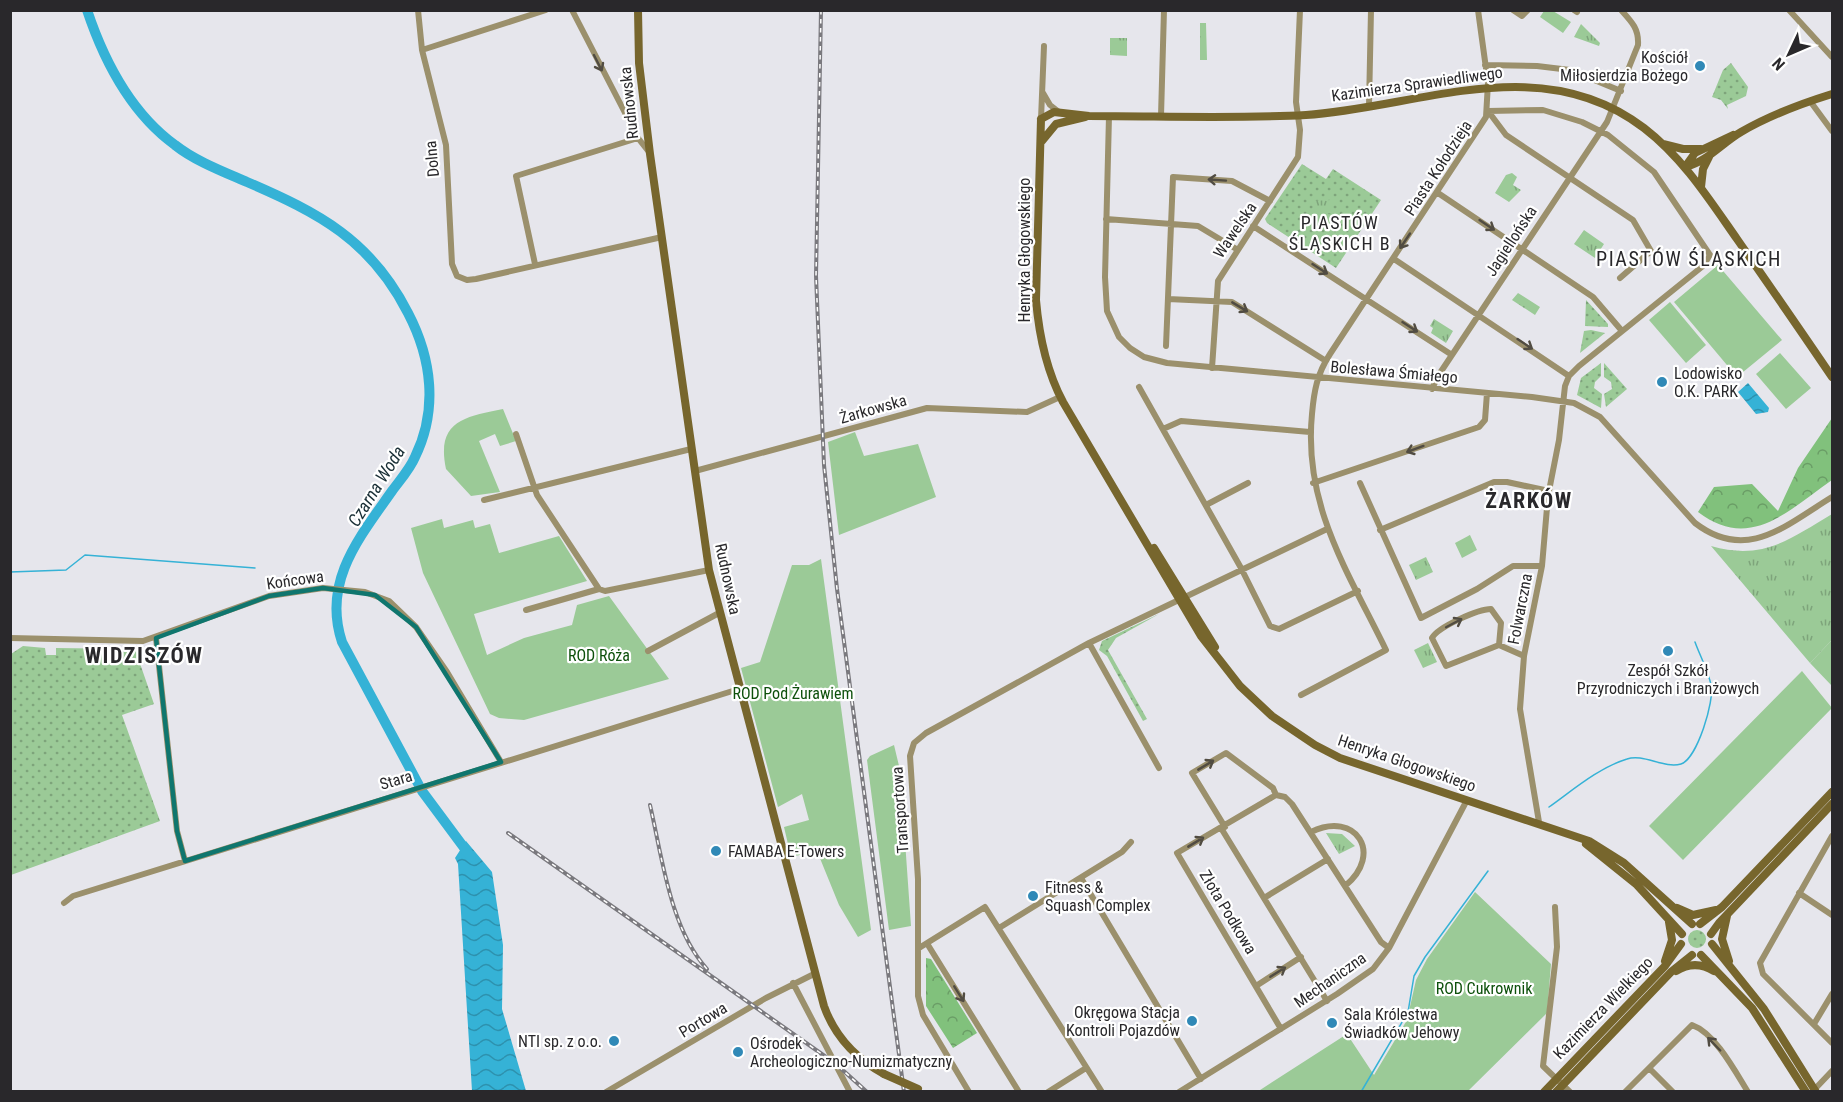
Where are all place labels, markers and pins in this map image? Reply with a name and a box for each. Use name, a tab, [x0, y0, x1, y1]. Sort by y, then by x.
place label: Kościół Miłosierdzia Bożego	[1560, 48, 1688, 85]
marker: Kościół Miłosierdzia Bożego	[1693, 59, 1707, 73]
place label: Lodowisko O.K. PARK	[1674, 364, 1742, 401]
marker: Lodowisko O.K. PARK	[1655, 375, 1669, 389]
marker: Zespół Szkół Przyrodniczych i Branżowych	[1661, 644, 1675, 658]
place label: Zespół Szkół Przyrodniczych i Branżowych	[1577, 661, 1759, 698]
place label: FAMABA E-Towers	[728, 842, 844, 861]
marker: FAMABA E-Towers	[709, 844, 723, 858]
place label: Fitness & Squash Complex	[1045, 878, 1151, 915]
marker: Fitness & Squash Complex	[1026, 889, 1040, 903]
place label: Okręgowa Stacja Kontroli Pojazdów	[1066, 1003, 1180, 1040]
place label: Sala Królestwa Świadków Jehowy	[1344, 1005, 1460, 1042]
marker: Okręgowa Stacja Kontroli Pojazdów	[1185, 1014, 1199, 1028]
marker: Sala Królestwa Świadków Jehowy	[1325, 1016, 1339, 1030]
place label: NTI sp. z o.o.	[518, 1032, 602, 1051]
marker: NTI sp. z o.o.	[607, 1034, 621, 1048]
place label: Ośrodek Archeologiczno-Numizmatyczny	[750, 1034, 953, 1071]
marker: Ośrodek Archeologiczno-Numizmatyczny	[731, 1045, 745, 1059]

